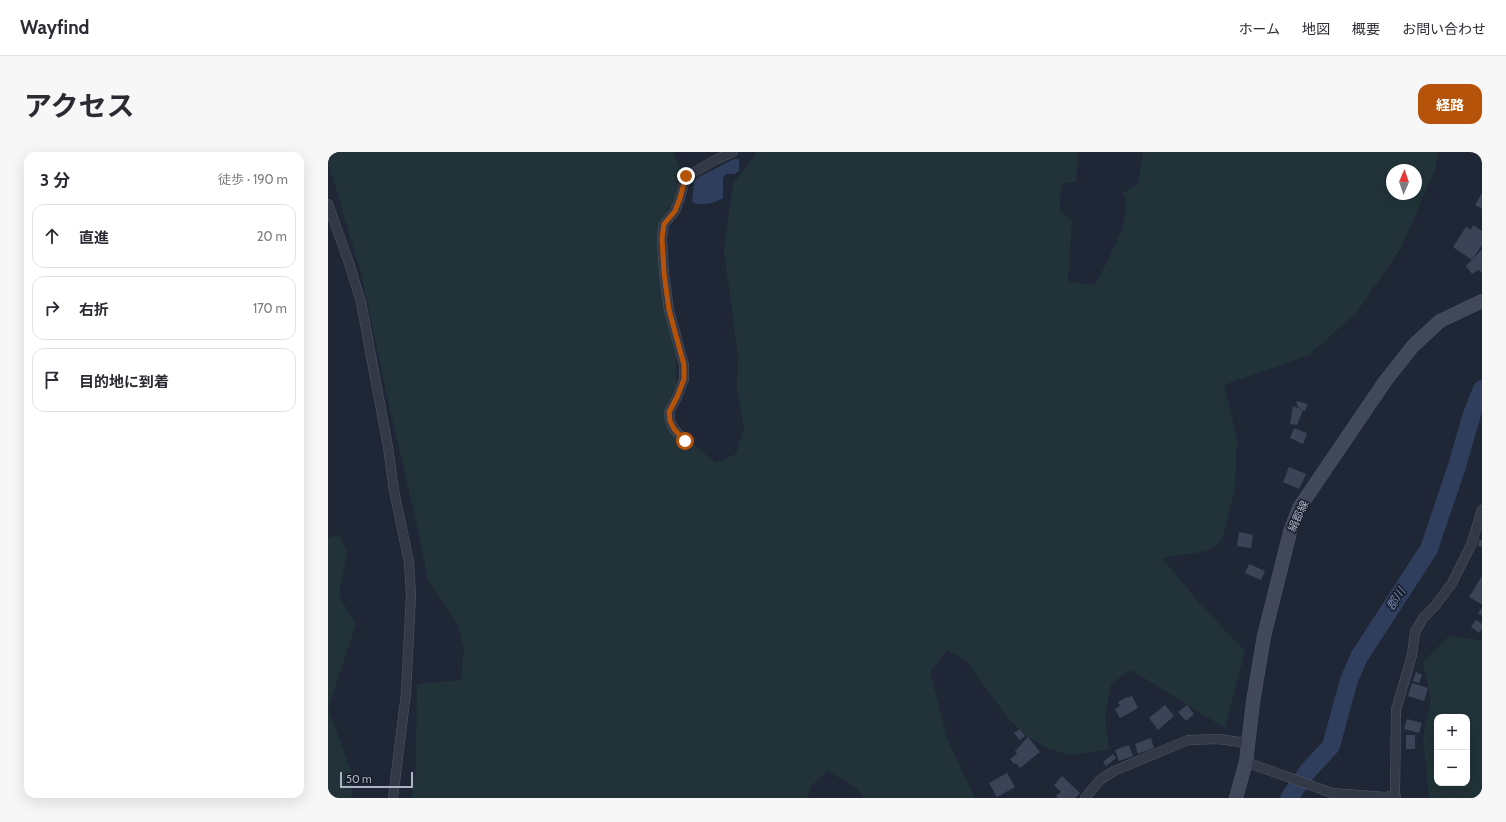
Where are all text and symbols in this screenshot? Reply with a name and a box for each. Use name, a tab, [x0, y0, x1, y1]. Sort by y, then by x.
text: Wayfind	[20, 16, 89, 39]
text: ホーム	[1238, 20, 1280, 38]
text: 地図	[1302, 20, 1330, 38]
text: 概要	[1352, 20, 1380, 38]
text: お問い合わせ	[1402, 20, 1486, 38]
button: 経路	[1418, 84, 1482, 124]
text: アクセス	[24, 89, 135, 123]
north arrow	[1386, 164, 1422, 200]
route end	[677, 167, 695, 185]
text: 3 分	[40, 170, 70, 190]
text: 徒歩 · 190 m	[218, 171, 288, 187]
icon: ahead	[41, 225, 63, 247]
text: 20 m	[257, 228, 287, 244]
text: 直進	[79, 229, 109, 247]
icon: right	[41, 297, 63, 319]
text: 170 m	[253, 300, 287, 316]
text: 右折	[79, 301, 109, 319]
icon: arrive	[41, 369, 63, 391]
text: 目的地に到着	[79, 373, 169, 391]
route start	[676, 432, 694, 450]
street label: 絹郡線	[1285, 498, 1311, 534]
water label: 郡川	[1383, 583, 1409, 613]
map controls	[1434, 714, 1470, 786]
button: +	[1434, 714, 1470, 750]
button: −	[1434, 750, 1470, 786]
scale bar	[340, 770, 413, 789]
text: 50 m	[346, 772, 372, 786]

